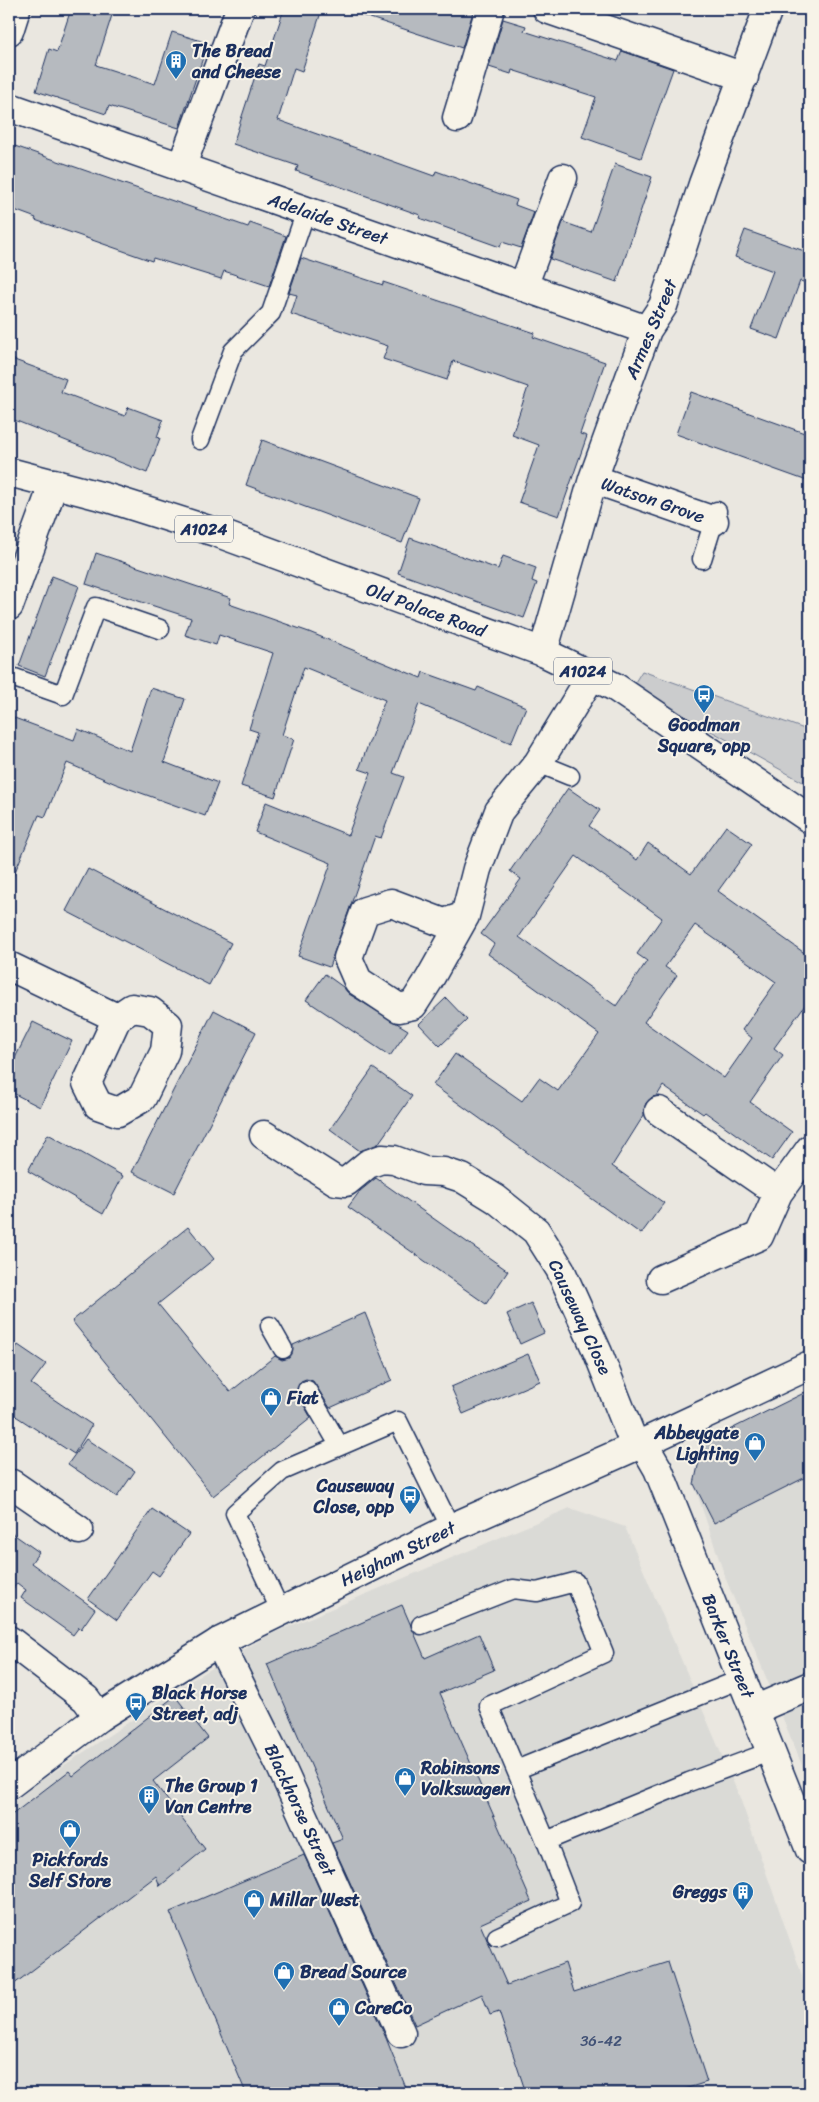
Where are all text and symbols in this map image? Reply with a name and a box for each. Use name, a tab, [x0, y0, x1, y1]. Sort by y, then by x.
place label: The Bread and Cheese	[191, 35, 282, 88]
building icon: The Bread and Cheese	[164, 49, 188, 80]
street label: Adelaide Street	[263, 183, 393, 255]
street label: Armes Street	[615, 273, 687, 385]
street label: Watson Grove	[597, 467, 709, 533]
road number: A1024	[175, 516, 233, 542]
street label: Old Palace Road	[361, 573, 492, 647]
road number: A1024	[554, 658, 612, 684]
bus stop icon: Goodman Square, opp	[692, 683, 716, 714]
place label: Goodman Square, opp	[657, 709, 751, 762]
street label: Causeway Close	[539, 1254, 621, 1381]
place label: Fiat	[286, 1382, 319, 1414]
shop icon: Fiat	[259, 1386, 283, 1417]
place label: Abbeygate Lighting	[654, 1417, 739, 1470]
shop icon: Abbeygate Lighting	[743, 1431, 767, 1462]
place label: Causeway Close, opp	[313, 1470, 395, 1523]
bus stop icon: Causeway Close, opp	[398, 1484, 422, 1515]
street label: Heigham Street	[335, 1512, 462, 1596]
street label: Barker Street	[692, 1589, 764, 1704]
place label: Black Horse Street, adj	[151, 1677, 247, 1730]
bus stop icon: Black Horse Street, adj	[124, 1691, 148, 1722]
street label: Blackhorse Street	[255, 1738, 345, 1882]
place label: Robinsons Volkswagen	[420, 1752, 511, 1805]
shop icon: Robinsons Volkswagen	[393, 1766, 417, 1797]
place label: The Group 1 Van Centre	[165, 1770, 258, 1823]
building icon: The Group 1 Van Centre	[137, 1784, 161, 1815]
shop icon: Pickfords Self Store	[58, 1818, 82, 1849]
place label: Pickfords Self Store	[28, 1844, 111, 1897]
place label: Greggs	[672, 1876, 728, 1908]
building icon: Greggs	[731, 1880, 755, 1911]
place label: Millar West	[269, 1884, 360, 1916]
shop icon: Millar West	[242, 1888, 266, 1919]
place label: Bread Source	[300, 1956, 407, 1988]
shop icon: Bread Source	[272, 1960, 296, 1991]
place label: CareCo	[354, 1992, 412, 2024]
shop icon: CareCo	[327, 1996, 351, 2027]
house number: 36-42	[580, 2028, 622, 2054]

